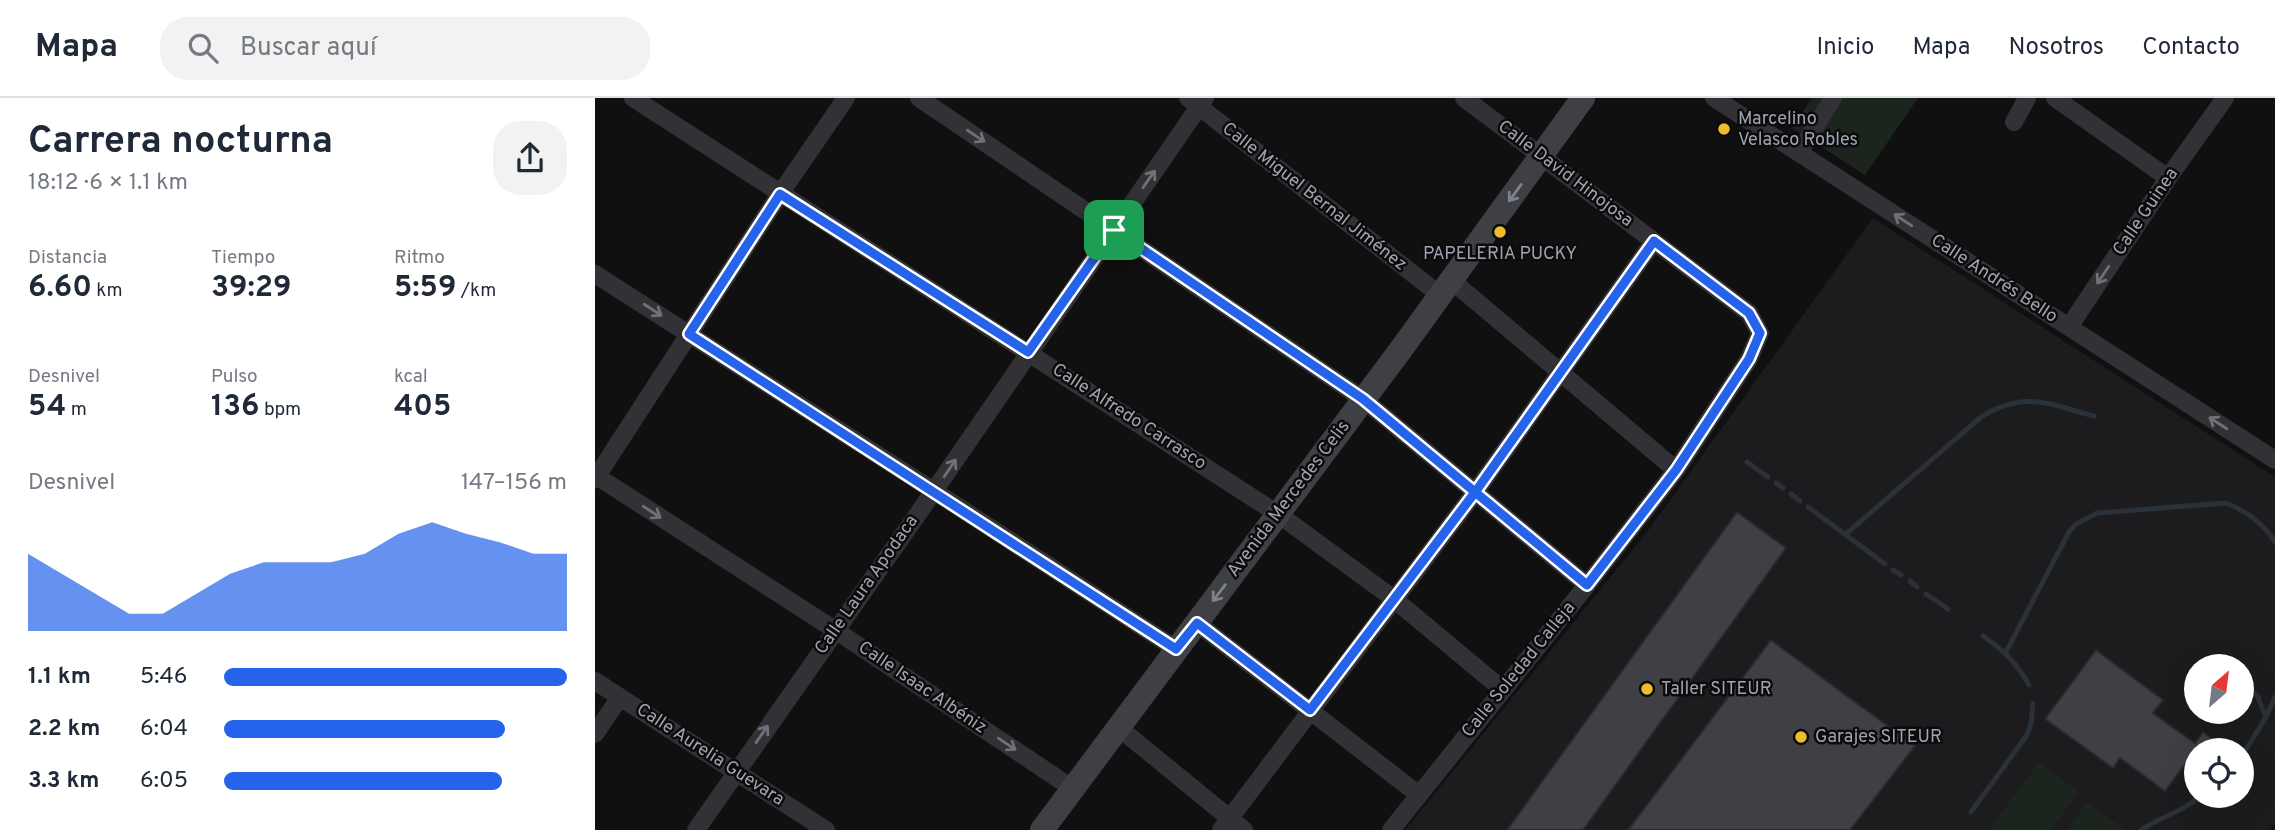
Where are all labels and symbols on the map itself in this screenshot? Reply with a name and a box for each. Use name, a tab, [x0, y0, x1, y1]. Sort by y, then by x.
place label: Marcelino Velasco Robles	[1738, 108, 1858, 152]
street label: Calle David Hinojosa	[1493, 116, 1637, 232]
street label: Calle Miguel Bernal Jiménez	[1217, 118, 1411, 276]
marker: Marcelino Velasco Robles	[1716, 121, 1732, 137]
one-way arrow	[965, 129, 985, 143]
street label: Calle Guinea	[2108, 164, 2184, 260]
one-way arrow	[1142, 170, 1156, 190]
one-way arrow	[1507, 183, 1522, 202]
pin	[1084, 200, 1144, 260]
one-way arrow	[1893, 213, 1913, 227]
marker: PAPELERIA PUCKY	[1492, 224, 1508, 240]
street label: Calle Andrés Bello	[1926, 229, 2062, 329]
place label: PAPELERIA PUCKY	[1423, 243, 1577, 266]
one-way arrow	[2096, 265, 2110, 285]
one-way arrow	[642, 304, 662, 318]
street label: Calle Alfredo Carrasco	[1047, 358, 1211, 476]
one-way arrow	[2208, 415, 2228, 429]
street label: Avenida Mercedes Celis	[1223, 416, 1355, 582]
one-way arrow	[943, 459, 957, 478]
one-way arrow	[642, 506, 662, 520]
street label: Calle Laura Apodaca	[810, 511, 924, 659]
one-way arrow	[1212, 583, 1227, 602]
street label: Calle Soledad Calleja	[1457, 597, 1581, 743]
street label: Calle Isaac Albéniz	[853, 637, 991, 739]
north arrow	[2184, 654, 2254, 724]
place label: Taller SITEUR	[1661, 678, 1772, 701]
marker: Taller SITEUR	[1639, 681, 1655, 697]
street label: Calle Aurelia Guevara	[632, 699, 788, 811]
one-way arrow	[755, 725, 770, 744]
place label: Garajes SITEUR	[1815, 726, 1942, 749]
marker: Garajes SITEUR	[1793, 729, 1809, 745]
one-way arrow	[996, 738, 1016, 752]

